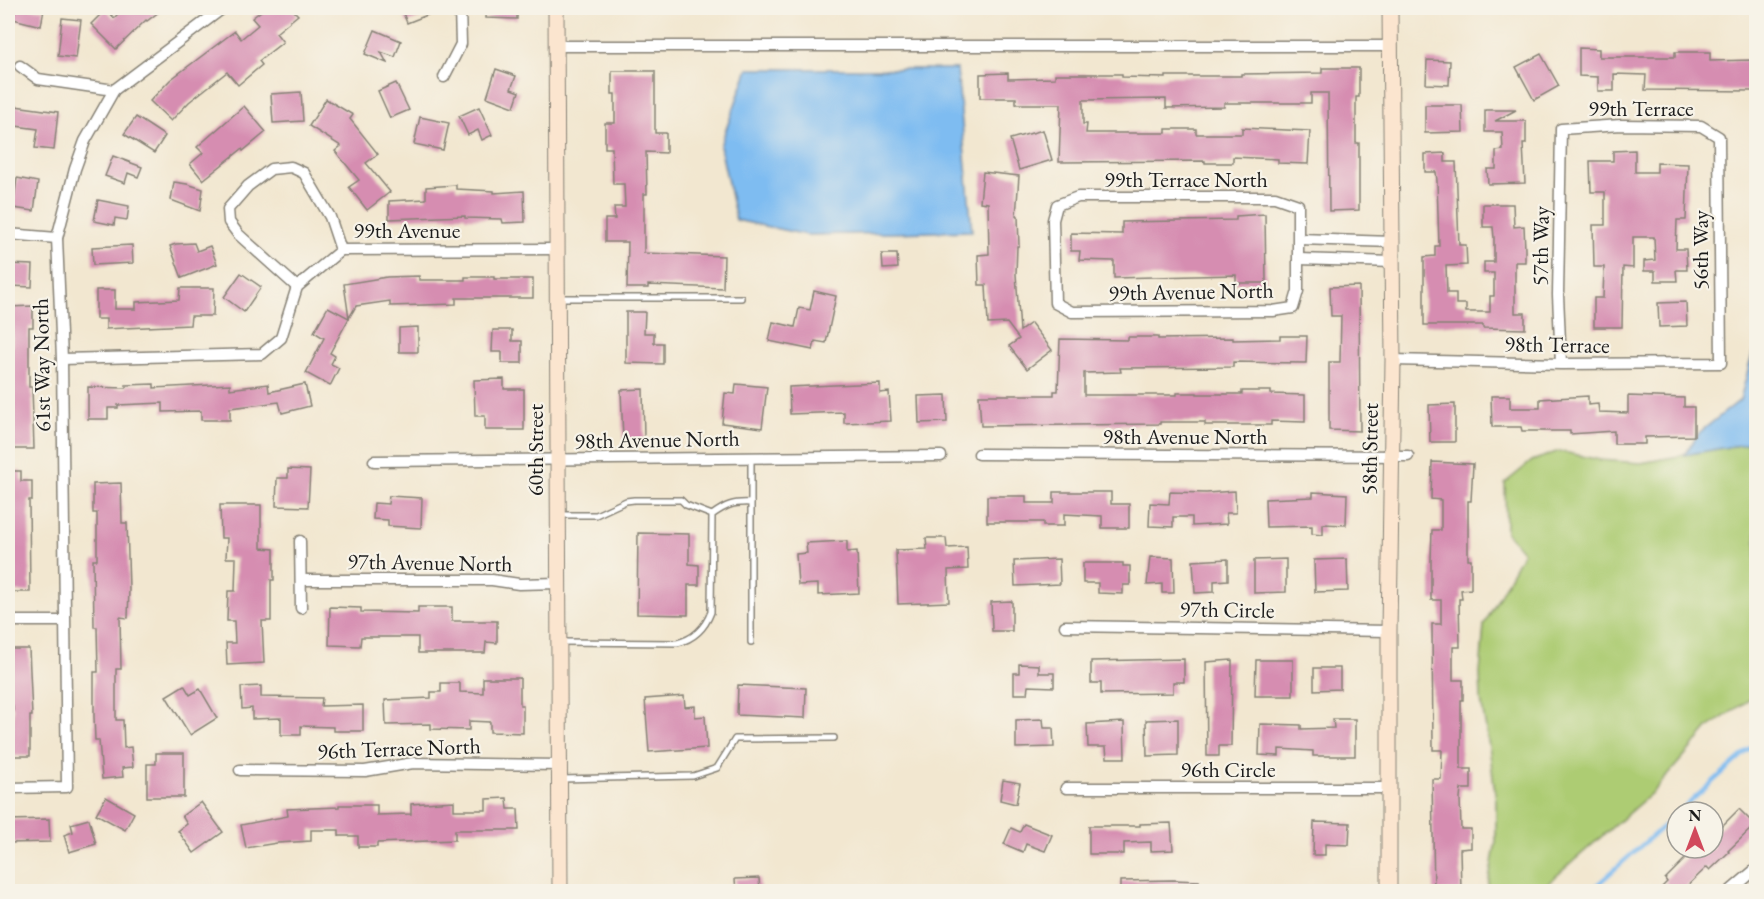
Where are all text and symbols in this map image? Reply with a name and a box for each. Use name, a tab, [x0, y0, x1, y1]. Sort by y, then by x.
street label: 99th Terrace	[1588, 94, 1694, 123]
street label: 99th Terrace North	[1104, 165, 1268, 194]
street label: 57th Way	[1525, 205, 1556, 286]
street label: 56th Way	[1686, 210, 1715, 290]
street label: 99th Avenue	[354, 216, 461, 245]
street label: 99th Avenue North	[1108, 276, 1274, 307]
street label: 61st Way North	[26, 298, 57, 432]
street label: 98th Terrace	[1504, 329, 1610, 360]
street label: 58th Street	[1354, 403, 1385, 495]
street label: 60th Street	[521, 404, 550, 496]
street label: 98th Avenue North	[1102, 422, 1268, 451]
street label: 98th Avenue North	[574, 424, 740, 455]
street label: 97th Avenue North	[347, 547, 513, 578]
street label: 97th Circle	[1179, 594, 1275, 625]
street label: 96th Terrace North	[317, 731, 481, 766]
street label: 96th Circle	[1181, 755, 1276, 784]
north arrow	[1665, 800, 1725, 860]
text: N	[1689, 805, 1702, 826]

